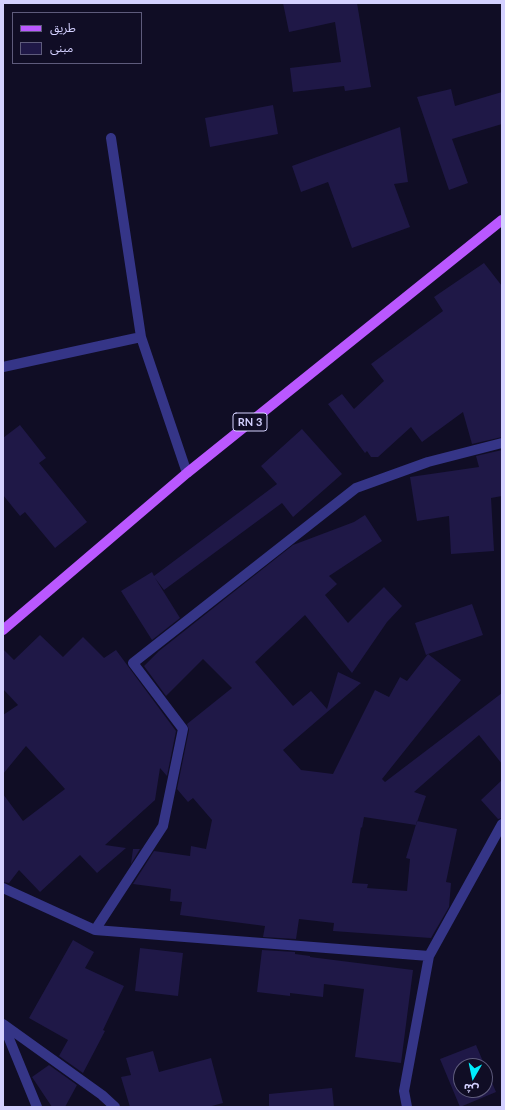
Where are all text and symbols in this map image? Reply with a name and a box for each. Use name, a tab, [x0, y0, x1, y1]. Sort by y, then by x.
legend	[12, 12, 142, 64]
text: طريق	[50, 20, 76, 35]
text: مبنى	[50, 40, 73, 55]
road number: RN 3	[233, 413, 267, 431]
north arrow	[453, 1058, 493, 1098]
text: ش	[463, 1082, 480, 1097]

